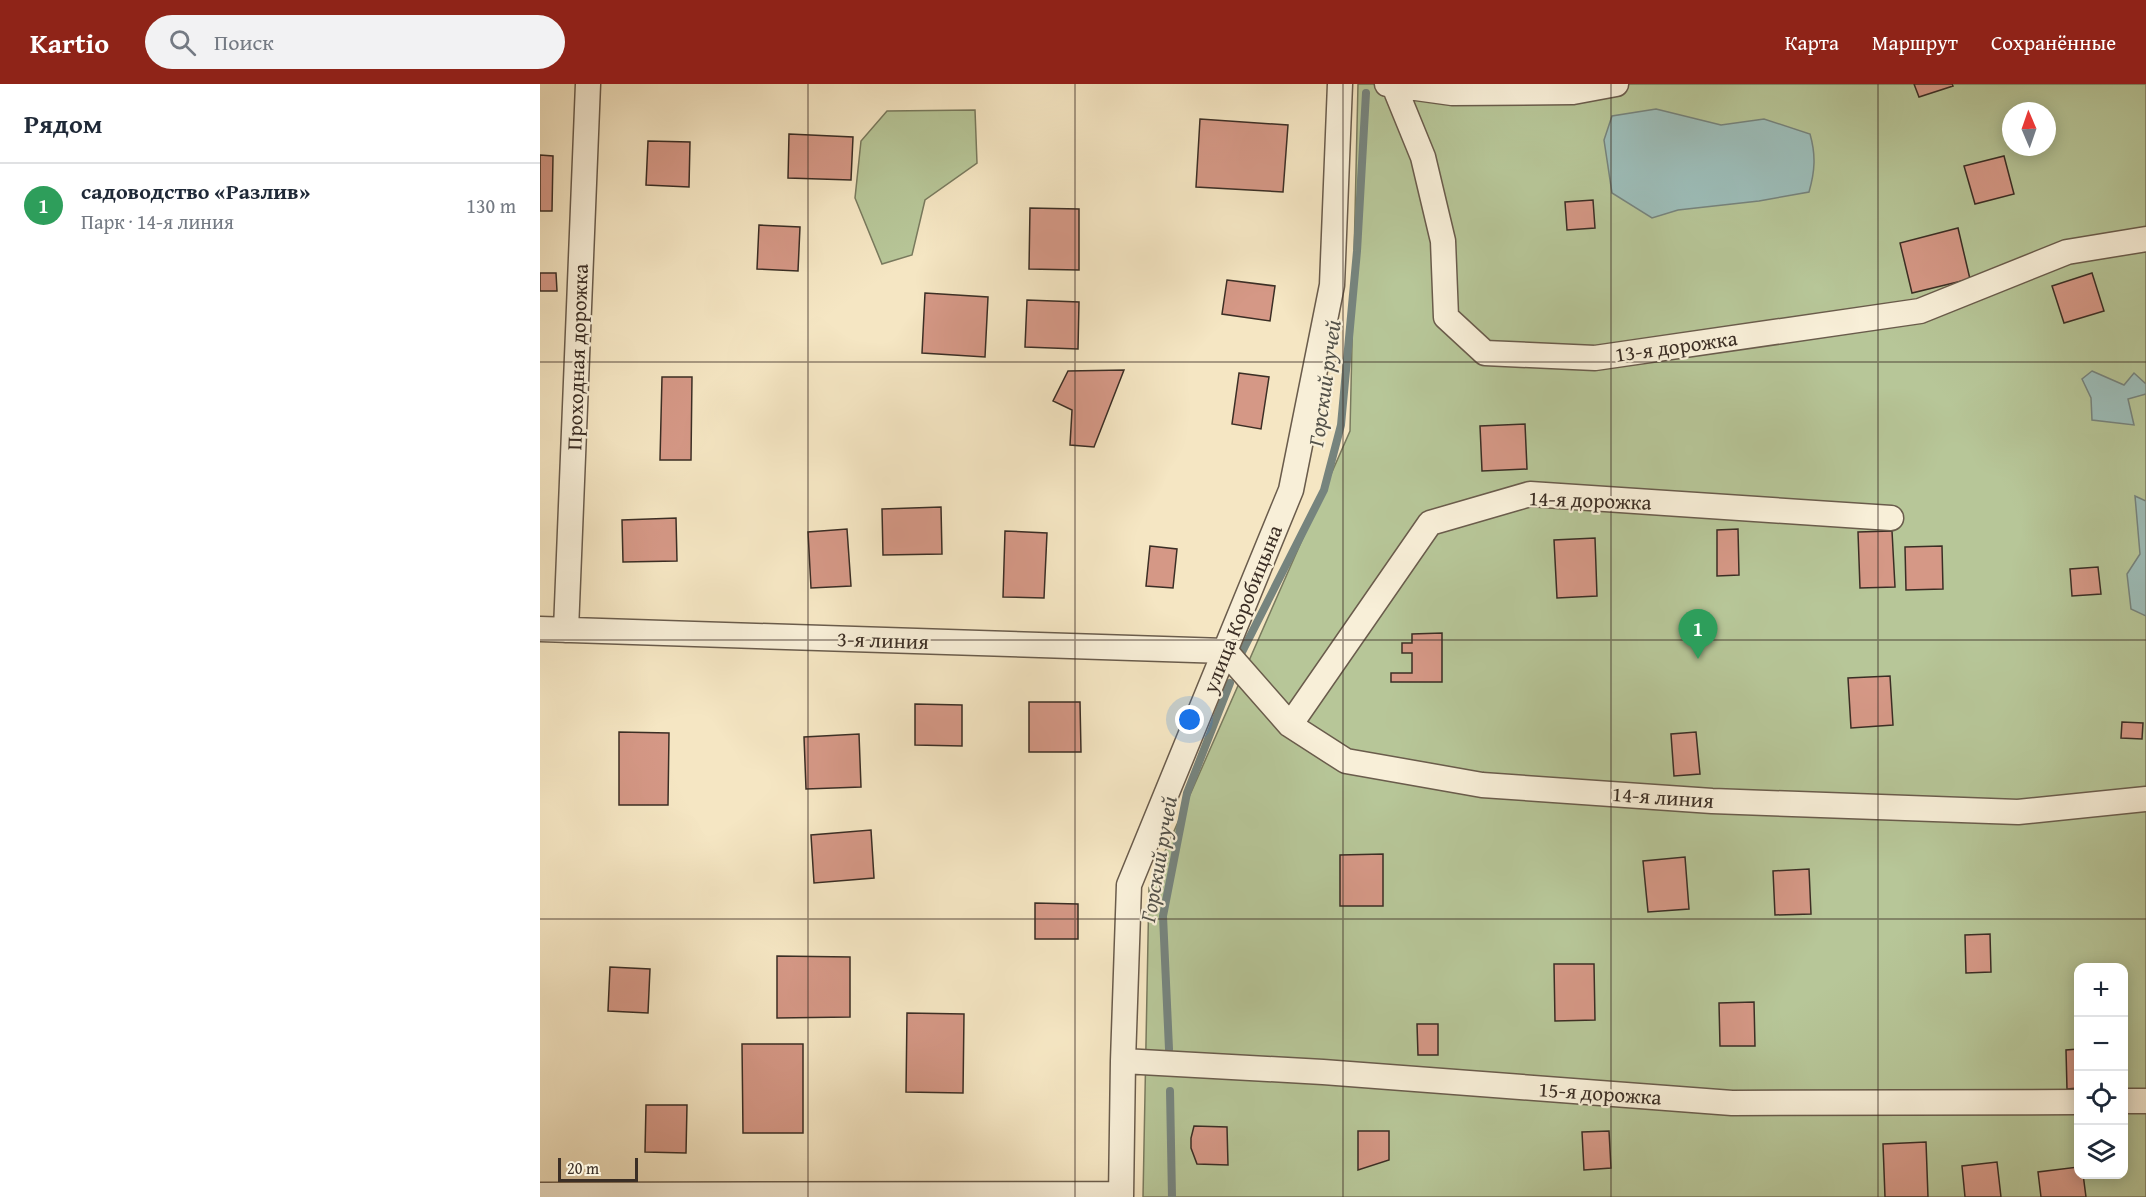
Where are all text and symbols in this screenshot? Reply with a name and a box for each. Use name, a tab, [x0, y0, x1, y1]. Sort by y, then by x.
search box	[145, 15, 565, 69]
text: Kartio	[30, 22, 109, 63]
icon: search	[166, 26, 199, 59]
text: Поиск	[214, 26, 274, 58]
text: Карта	[1785, 27, 1839, 58]
text: Маршрут	[1872, 27, 1958, 58]
text: Сохранённые	[1991, 27, 2116, 58]
north arrow	[2002, 102, 2056, 156]
text: Рядом	[24, 104, 102, 143]
text: садоводство «Разлив»	[81, 175, 310, 207]
text: 1	[38, 191, 49, 220]
text: 130 m	[466, 191, 516, 220]
text: Парк · 14-я линия	[81, 207, 234, 236]
street label: Проходная дорожка	[558, 263, 596, 451]
water label: Горский ручей	[1299, 317, 1349, 450]
street label: 13-я дорожка	[1613, 322, 1739, 370]
street label: 14-я дорожка	[1528, 482, 1652, 518]
street label: улица Коробицына	[1194, 520, 1290, 699]
pin: 1	[1678, 610, 1718, 659]
street label: 3-я линия	[837, 623, 930, 657]
your location	[1175, 705, 1204, 734]
street label: 14-я линия	[1611, 778, 1715, 816]
water label: Горский ручей	[1131, 793, 1185, 926]
map controls	[2074, 963, 2128, 1179]
button: +	[2074, 963, 2128, 1017]
button: −	[2074, 1017, 2128, 1071]
button: locate	[2074, 1071, 2128, 1125]
street label: 15-я дорожка	[1537, 1073, 1663, 1113]
button: layers	[2074, 1125, 2128, 1179]
scale bar	[558, 1155, 638, 1182]
text: 20 m	[567, 1156, 599, 1180]

